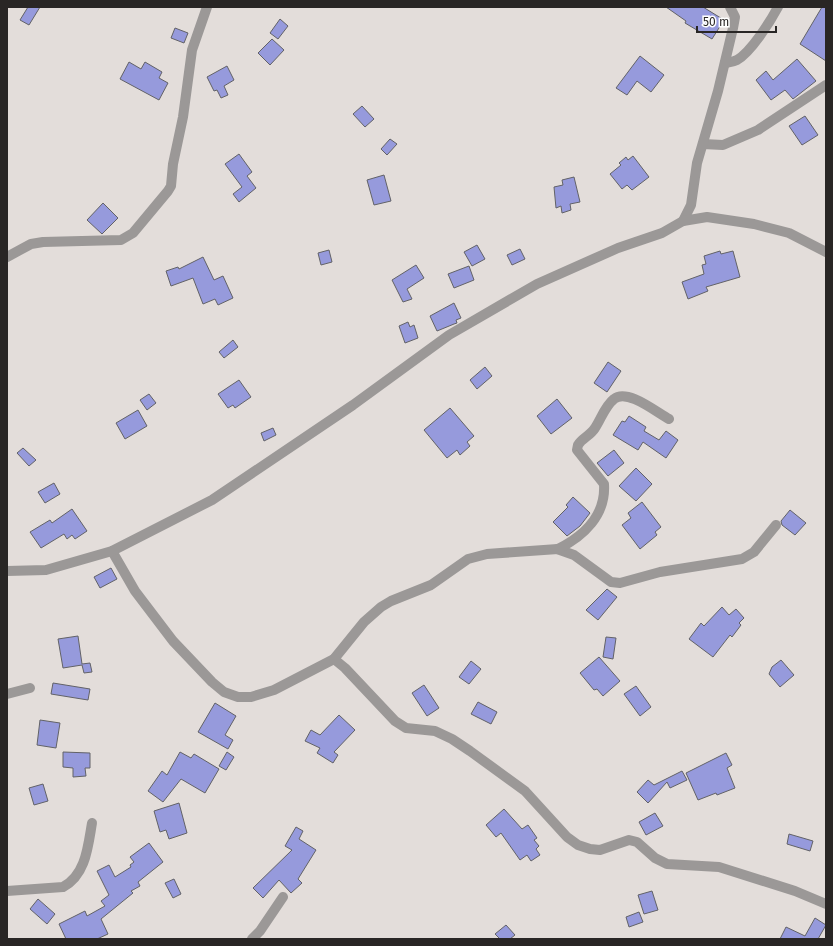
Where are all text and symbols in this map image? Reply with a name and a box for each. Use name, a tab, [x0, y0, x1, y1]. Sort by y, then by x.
scale bar	[697, 8, 776, 34]
text: 50 m	[703, 15, 729, 29]

